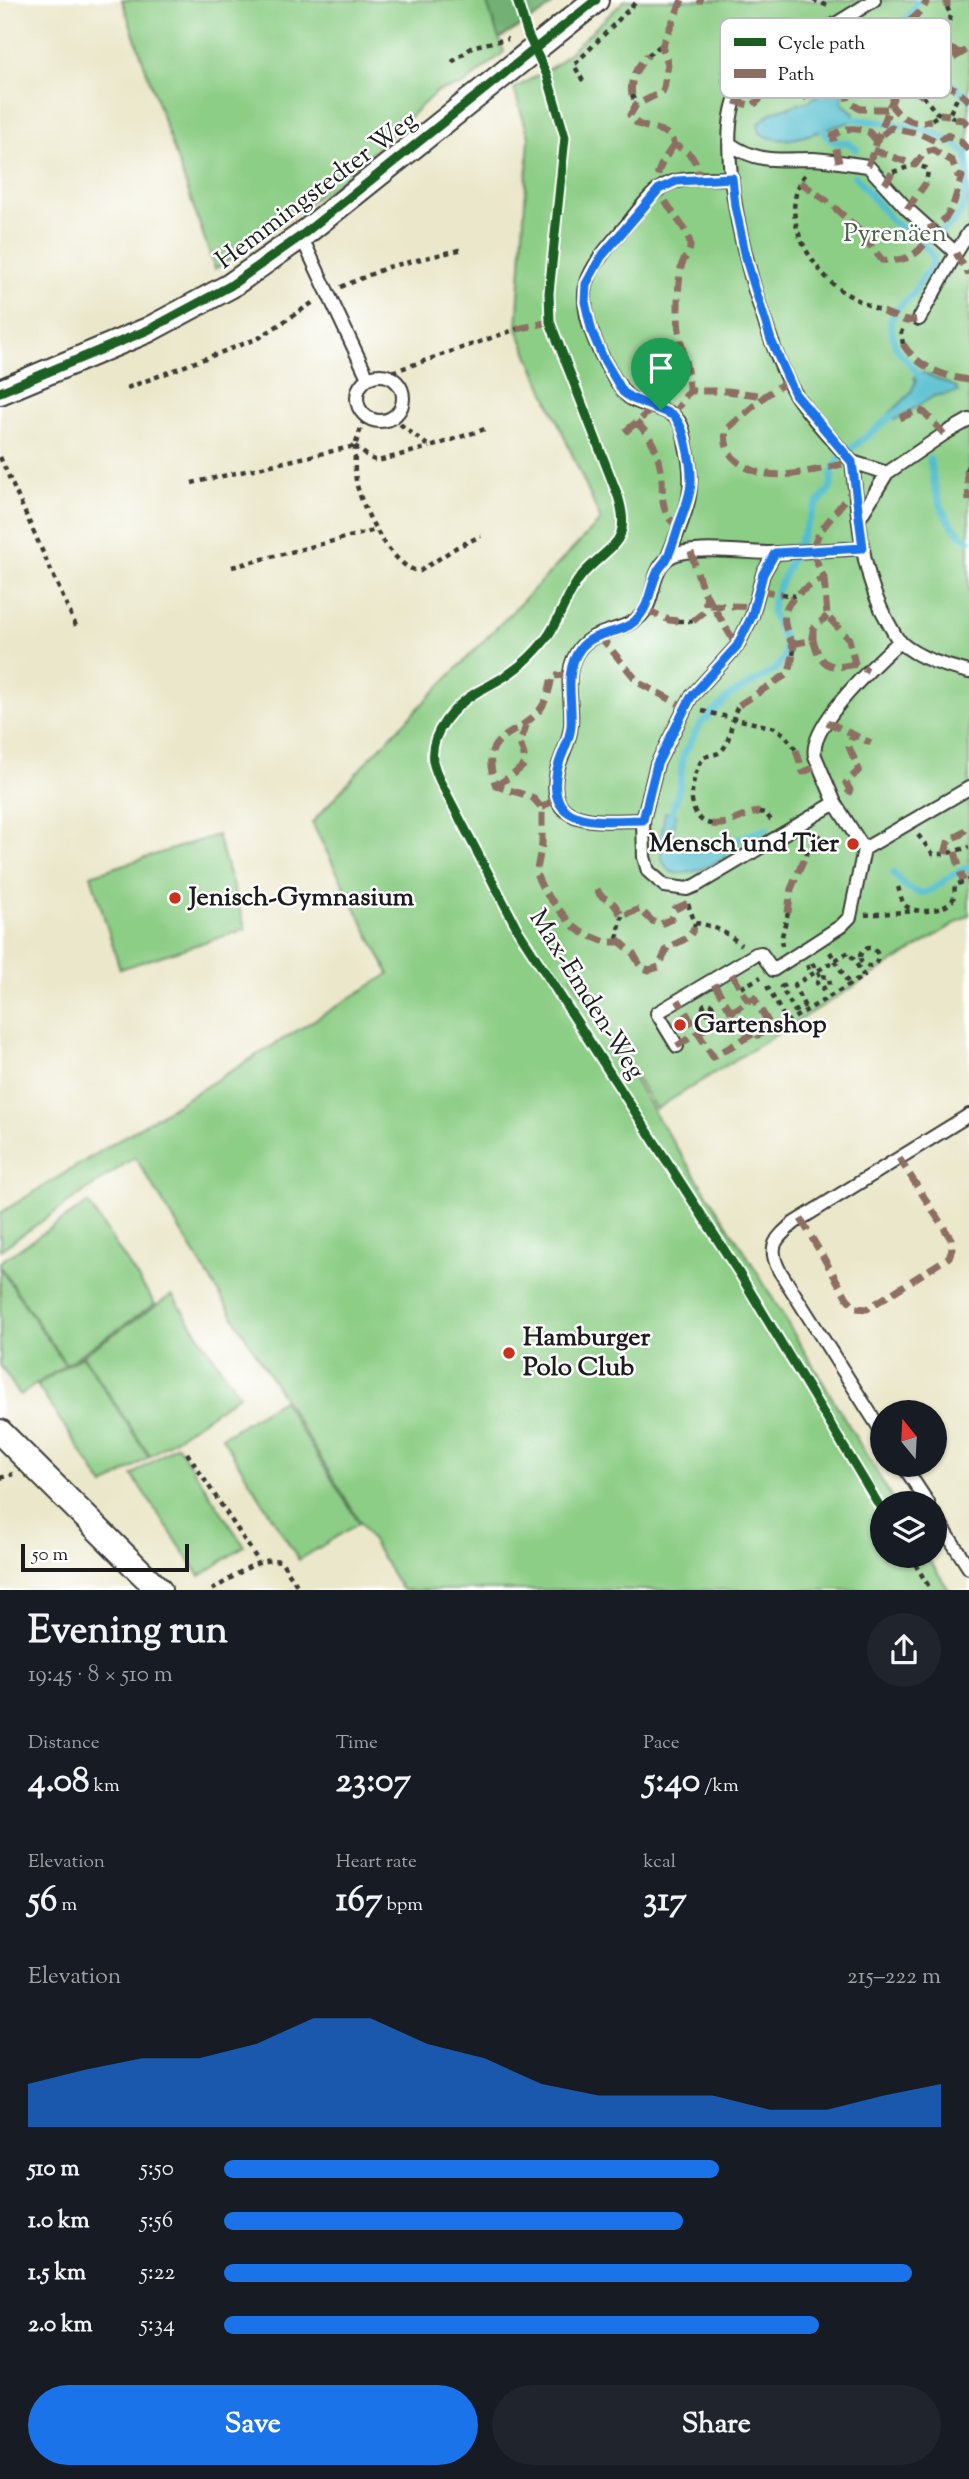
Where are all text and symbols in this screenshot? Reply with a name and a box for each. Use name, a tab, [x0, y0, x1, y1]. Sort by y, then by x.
legend	[720, 18, 951, 98]
text: Cycle path	[778, 31, 865, 58]
text: Path	[778, 62, 815, 89]
street label: Hemmingstedter Weg	[208, 103, 426, 279]
park label: Pyrenäen	[843, 216, 947, 253]
pin	[631, 338, 691, 410]
icon: arrive	[642, 349, 680, 387]
place label: Mensch und Tier	[649, 826, 839, 863]
marker: Mensch und Tier	[845, 836, 861, 852]
place label: Jenisch-Gymnasium	[187, 880, 415, 917]
marker: Jenisch-Gymnasium	[167, 890, 183, 906]
street label: Max-Emden-Weg	[519, 903, 653, 1087]
place label: Gartenshop	[694, 1007, 827, 1044]
marker: Gartenshop	[672, 1017, 688, 1033]
place label: Hamburger Polo Club	[523, 1320, 650, 1387]
marker: Hamburger Polo Club	[501, 1345, 517, 1361]
north arrow	[870, 1400, 947, 1477]
map controls	[870, 1400, 947, 1568]
button: layers	[870, 1491, 947, 1568]
scale bar	[21, 1541, 189, 1573]
text: 50 m	[32, 1542, 68, 1569]
text: Evening run	[28, 1606, 228, 1660]
button: share	[867, 1613, 941, 1687]
text: 19:45 · 8 × 510 m	[28, 1659, 173, 1692]
text: Distance	[28, 1730, 100, 1757]
text: Time	[336, 1730, 378, 1757]
text: Pace	[643, 1730, 680, 1757]
text: 4.08	[28, 1757, 90, 1808]
text: 23:07	[336, 1757, 411, 1808]
text: 5:40	[643, 1757, 700, 1808]
text: km	[90, 1773, 120, 1800]
text: /km	[700, 1773, 739, 1800]
text: Elevation	[28, 1849, 105, 1876]
text: Heart rate	[336, 1849, 417, 1876]
text: kcal	[643, 1849, 676, 1876]
text: 56	[28, 1876, 57, 1927]
text: 167	[336, 1876, 383, 1927]
text: 317	[643, 1876, 687, 1927]
text: m	[57, 1892, 77, 1919]
text: bpm	[383, 1892, 423, 1919]
text: Elevation	[28, 1961, 121, 1994]
text: 215–222 m	[847, 1961, 941, 1994]
text: 510 m	[28, 2153, 80, 2186]
text: 5:50	[140, 2153, 174, 2186]
text: 1.0 km	[28, 2205, 90, 2238]
text: 5:56	[140, 2205, 173, 2238]
text: 1.5 km	[28, 2257, 86, 2290]
text: 5:22	[140, 2257, 175, 2290]
text: 2.0 km	[28, 2309, 93, 2342]
text: 5:34	[140, 2309, 175, 2342]
button: Save	[28, 2385, 478, 2465]
button: Share	[492, 2385, 941, 2465]

